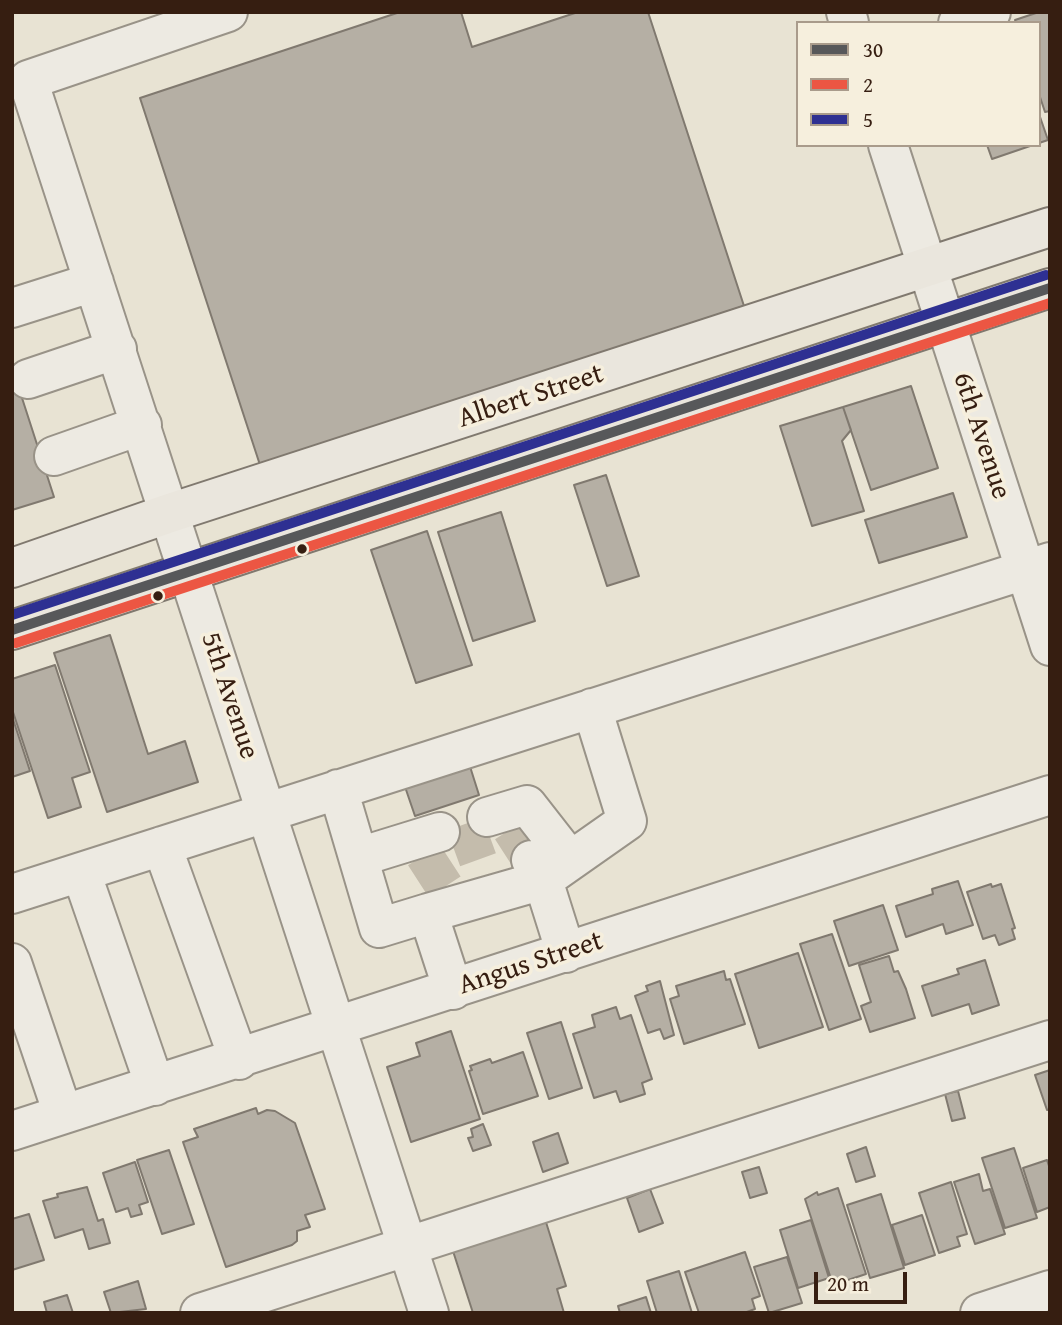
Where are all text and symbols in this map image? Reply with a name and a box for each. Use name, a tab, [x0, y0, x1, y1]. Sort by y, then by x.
legend	[796, 21, 1041, 147]
text: 30	[863, 34, 883, 65]
text: 2	[863, 69, 873, 100]
text: 5	[863, 104, 873, 135]
street label: Albert Street	[454, 358, 608, 436]
street label: 6th Avenue	[945, 368, 1017, 504]
unlabelled marker	[295, 542, 309, 556]
unlabelled marker	[151, 589, 165, 603]
street label: 5th Avenue	[193, 628, 265, 764]
street label: Angus Street	[455, 925, 607, 1003]
scale bar	[817, 1258, 910, 1302]
text: 20 m	[827, 1268, 869, 1299]

